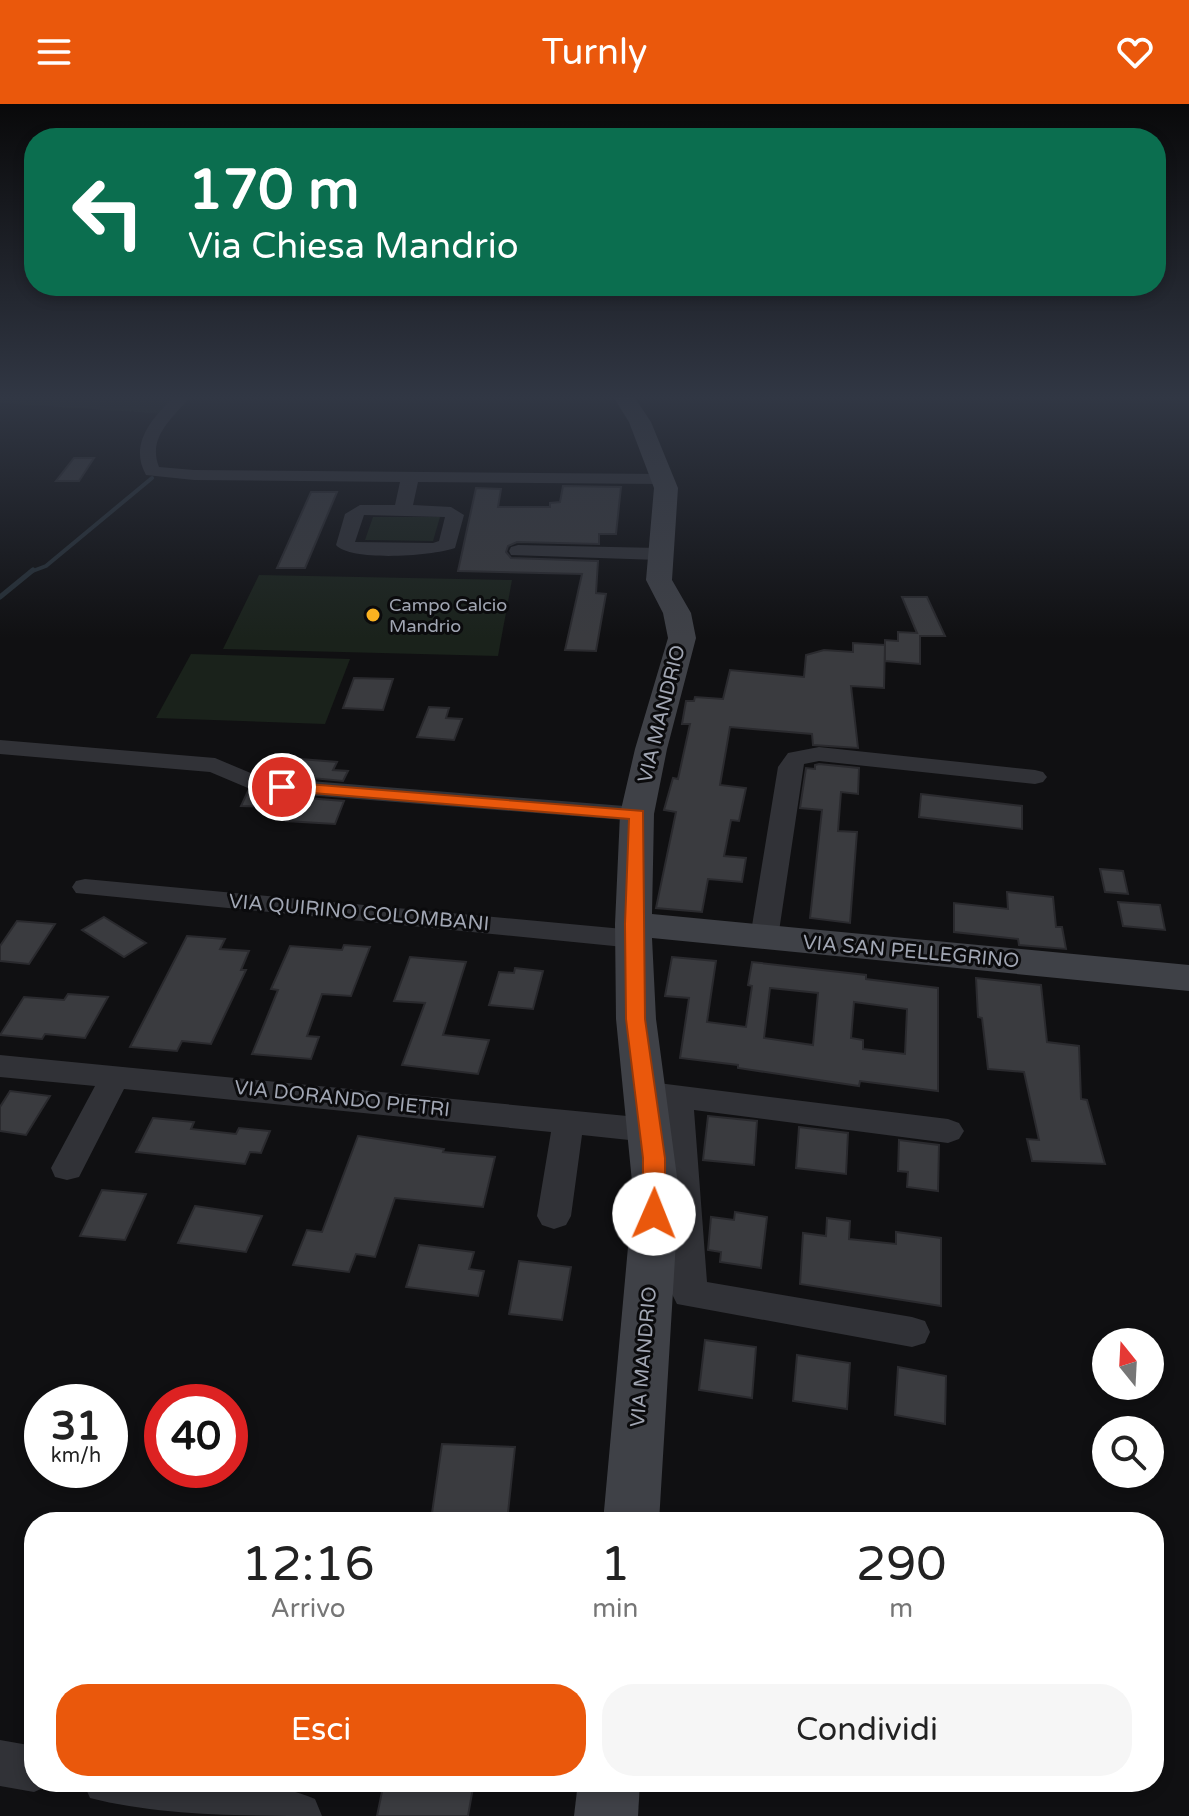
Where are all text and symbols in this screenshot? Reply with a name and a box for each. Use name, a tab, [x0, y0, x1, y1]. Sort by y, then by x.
icon: menu	[32, 30, 76, 74]
icon: heart	[1113, 30, 1157, 74]
text: Turnly	[542, 31, 647, 74]
text: 170 m	[188, 157, 359, 224]
icon: left	[56, 160, 160, 264]
text: Via Chiesa Mandrio	[188, 225, 519, 268]
place label: Campo Calcio Mandrio	[389, 594, 507, 637]
marker: Campo Calcio Mandrio	[364, 606, 382, 624]
street label: VIA MANDRIO	[633, 643, 691, 785]
pin	[248, 753, 316, 821]
icon: arrive	[260, 765, 304, 809]
street label: VIA QUIRINO COLOMBANI	[228, 890, 490, 936]
street label: VIA SAN PELLEGRINO	[802, 931, 1020, 973]
street label: VIA DORANDO PIETRI	[233, 1076, 451, 1122]
position arrow	[612, 1172, 696, 1256]
street label: VIA MANDRIO	[626, 1286, 662, 1428]
north arrow	[1092, 1328, 1164, 1400]
map controls	[1092, 1328, 1164, 1488]
speed limit sign: 40	[144, 1384, 248, 1488]
text: 31	[51, 1402, 101, 1450]
button: search	[1092, 1416, 1164, 1488]
text: km/h	[51, 1444, 101, 1468]
text: 12:16	[242, 1536, 375, 1594]
text: 1	[600, 1536, 630, 1594]
text: 290	[856, 1536, 946, 1594]
text: Arrivo	[271, 1593, 346, 1624]
text: min	[592, 1593, 638, 1624]
text: m	[889, 1593, 913, 1624]
button: Esci	[56, 1684, 586, 1776]
button: Condividi	[602, 1684, 1132, 1776]

